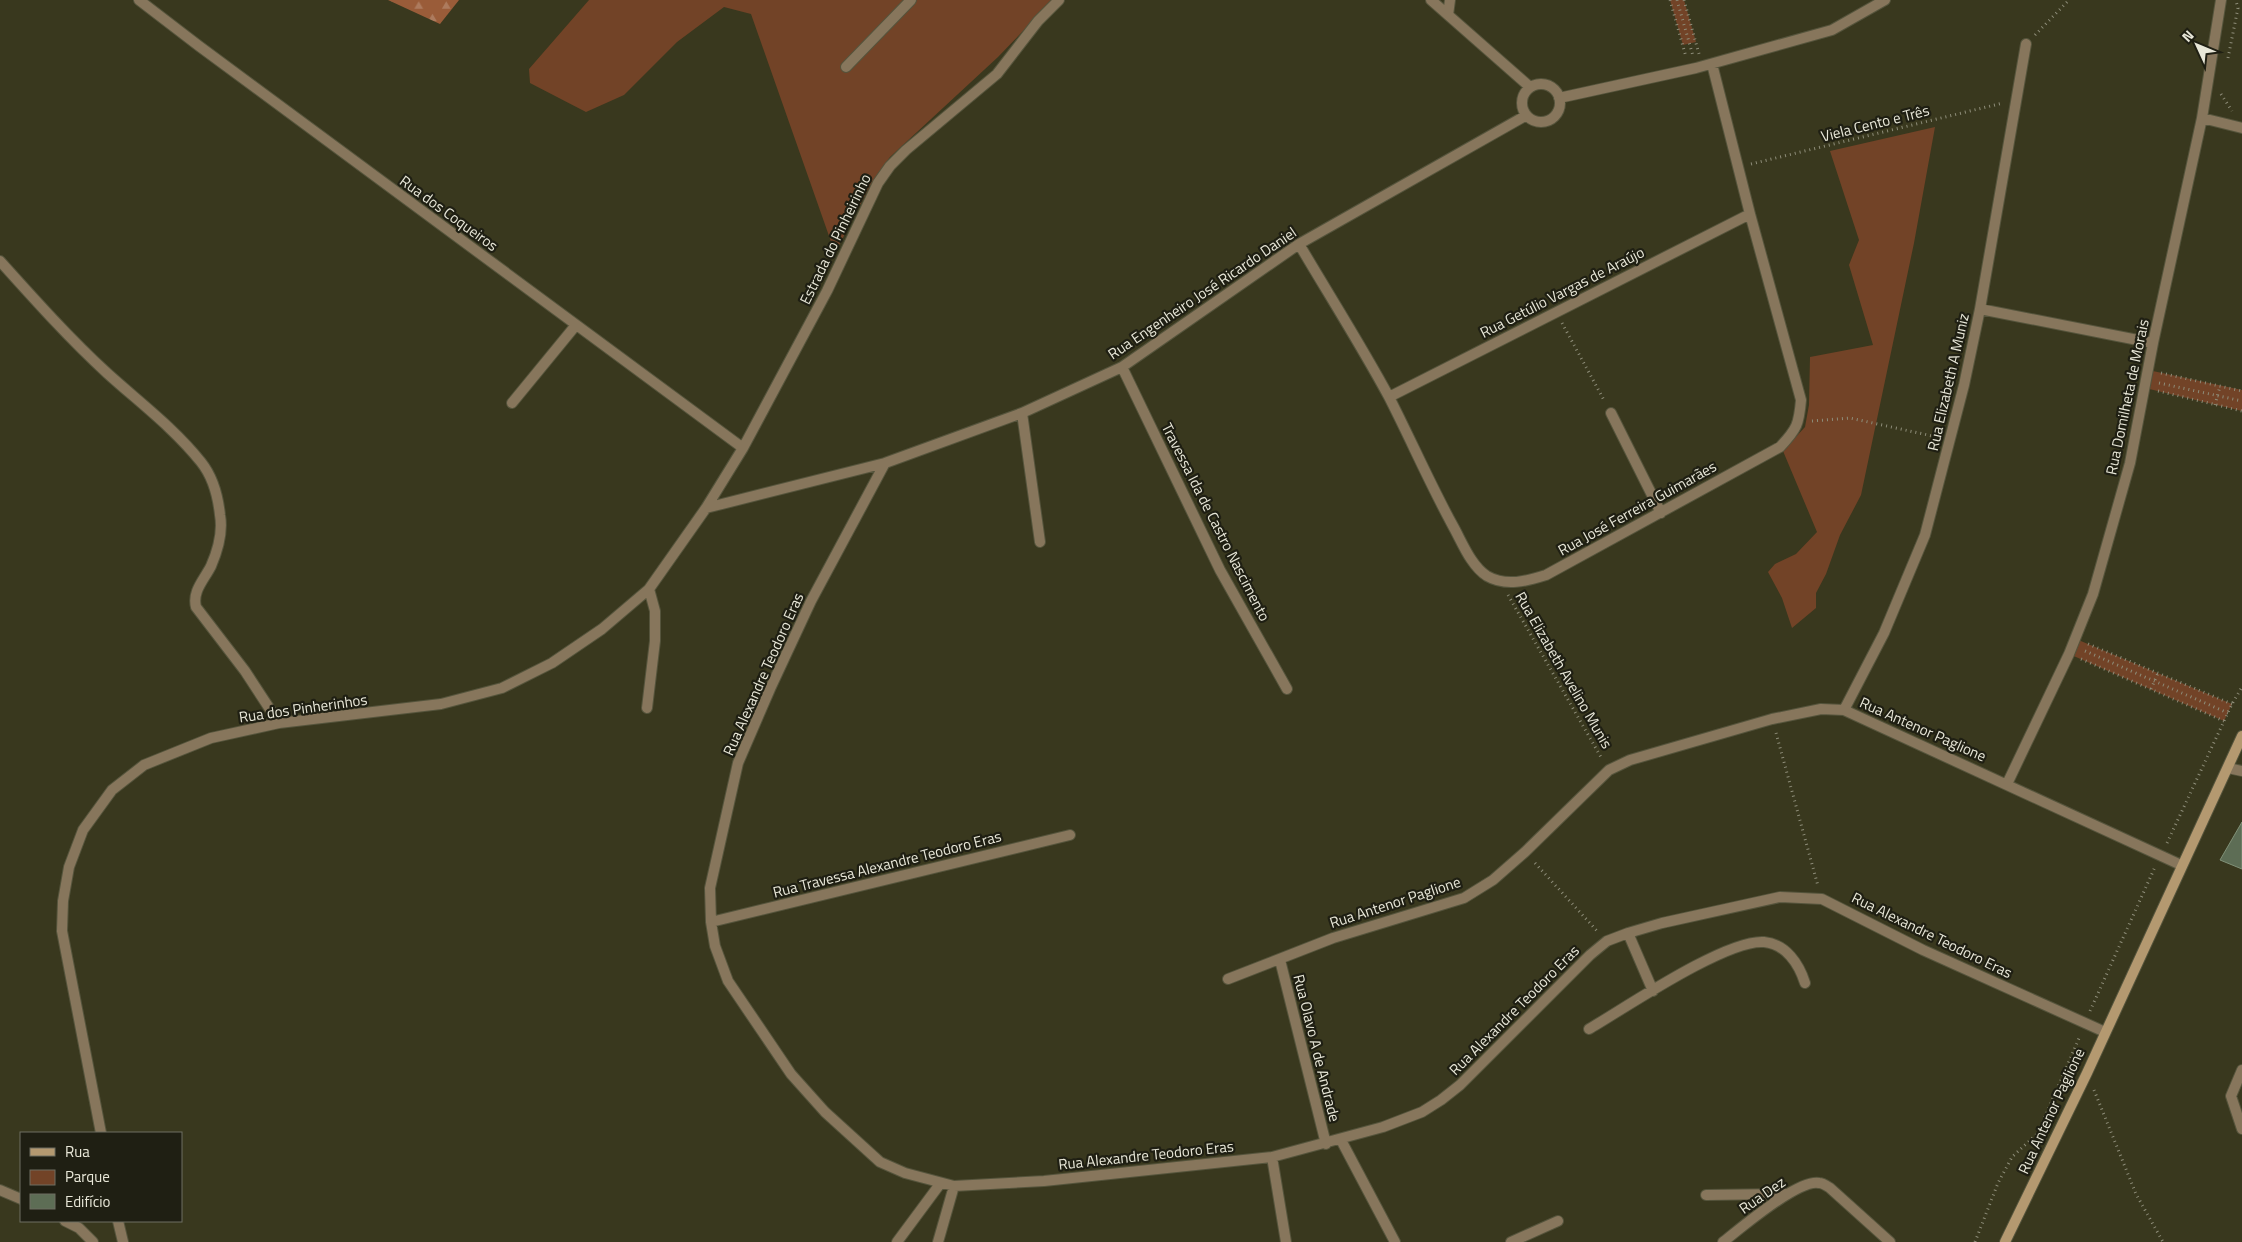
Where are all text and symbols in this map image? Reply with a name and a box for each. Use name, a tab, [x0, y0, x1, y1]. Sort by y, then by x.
north arrow	[2172, 20, 2222, 70]
text: N	[2176, 25, 2198, 46]
street label: Viela Cento e Três	[1818, 98, 1932, 148]
street label: Rua dos Coqueiros	[395, 169, 503, 257]
street label: Estrada do Pinheirinho	[793, 170, 877, 308]
street label: Rua Engenheiro José Ricardo Daniel	[1103, 221, 1301, 365]
street label: Rua Getúlio Vargas de Araújo	[1476, 240, 1648, 344]
street label: Rua Elizabeth A Muniz	[1921, 311, 1975, 453]
street label: Rua Domilheta de Morais	[2099, 317, 2155, 477]
street label: Travessa Ida de Castro Nascimento	[1156, 419, 1276, 625]
street label: Rua José Ferreira Guimarães	[1554, 455, 1720, 561]
street label: Rua Elizabeth Avelino Munis	[1510, 587, 1618, 753]
street label: Rua Alexandre Teodoro Eras	[717, 589, 809, 759]
street label: Rua dos Pinherinhos	[237, 688, 369, 728]
street label: Rua Antenor Paglione	[1856, 691, 1990, 767]
street label: Rua Travessa Alexandre Teodoro Eras	[770, 824, 1004, 904]
street label: Rua Antenor Paglione	[1326, 870, 1464, 934]
street label: Rua Alexandre Teodoro Eras	[1848, 886, 2016, 984]
street label: Rua Alexandre Teodoro Eras	[1444, 940, 1584, 1080]
street label: Rua Olavo A de Andrade	[1288, 972, 1346, 1124]
street label: Rua Antenor Paglione	[2012, 1044, 2090, 1178]
legend	[20, 1132, 182, 1222]
street label: Rua Alexandre Teodoro Eras	[1057, 1134, 1235, 1176]
text: Rua	[65, 1140, 90, 1163]
text: Parque	[65, 1165, 110, 1188]
street label: Rua Dez	[1734, 1171, 1790, 1219]
text: Edifício	[65, 1190, 110, 1213]

